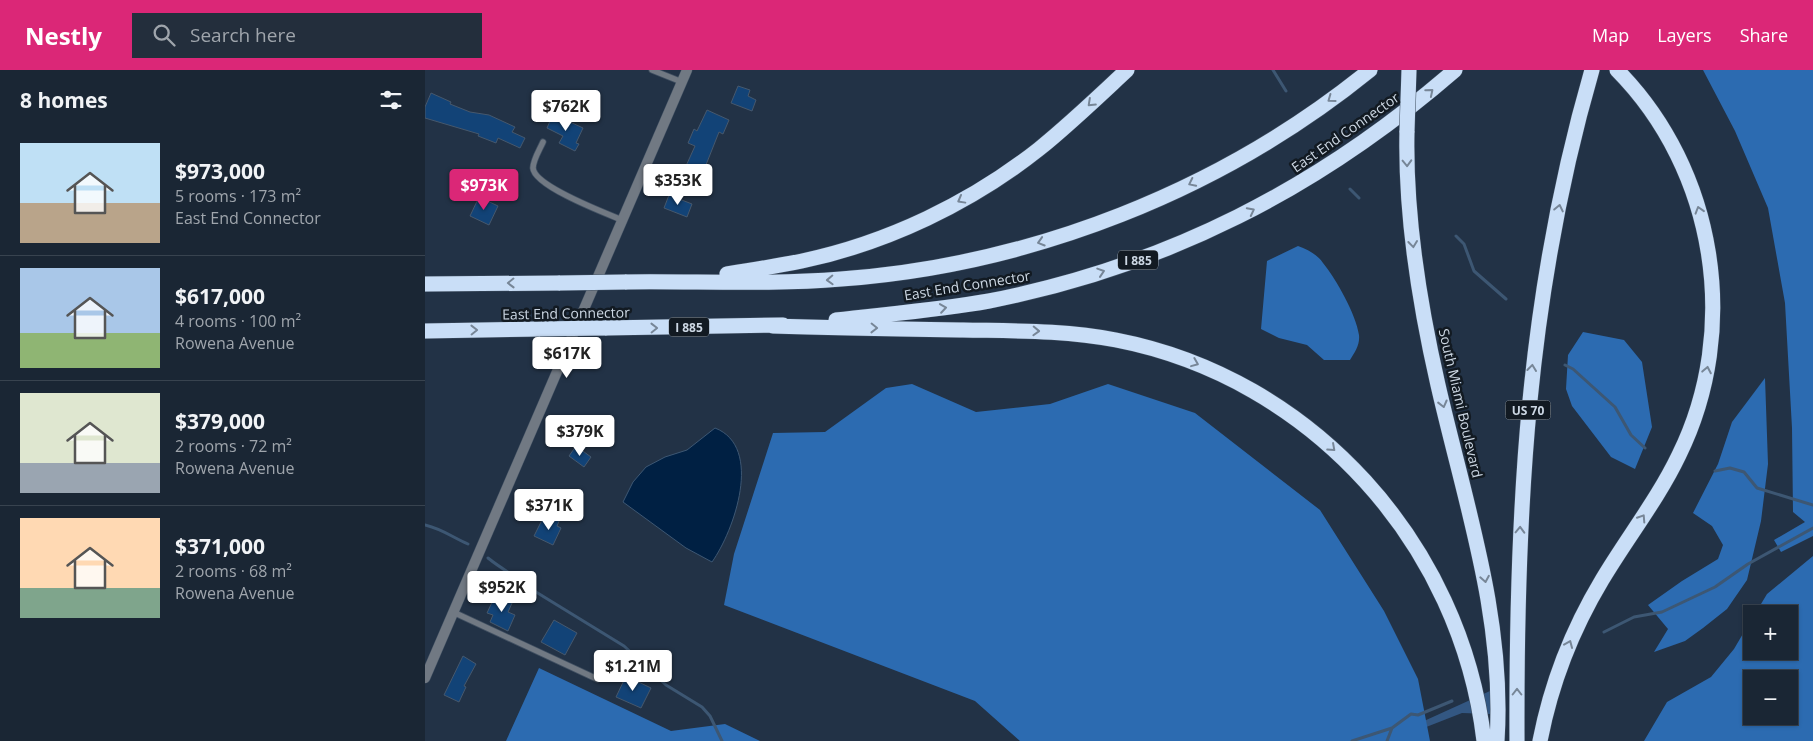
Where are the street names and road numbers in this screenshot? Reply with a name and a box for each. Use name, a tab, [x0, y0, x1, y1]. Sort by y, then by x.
street label: East End Connector	[1287, 87, 1403, 176]
road number: I 885	[1118, 250, 1158, 270]
street label: East End Connector	[903, 266, 1032, 304]
street label: East End Connector	[502, 302, 630, 324]
road number: I 885	[669, 318, 709, 336]
street label: South Miami Boulevard	[1435, 327, 1487, 479]
road number: US 70	[1505, 400, 1551, 420]

